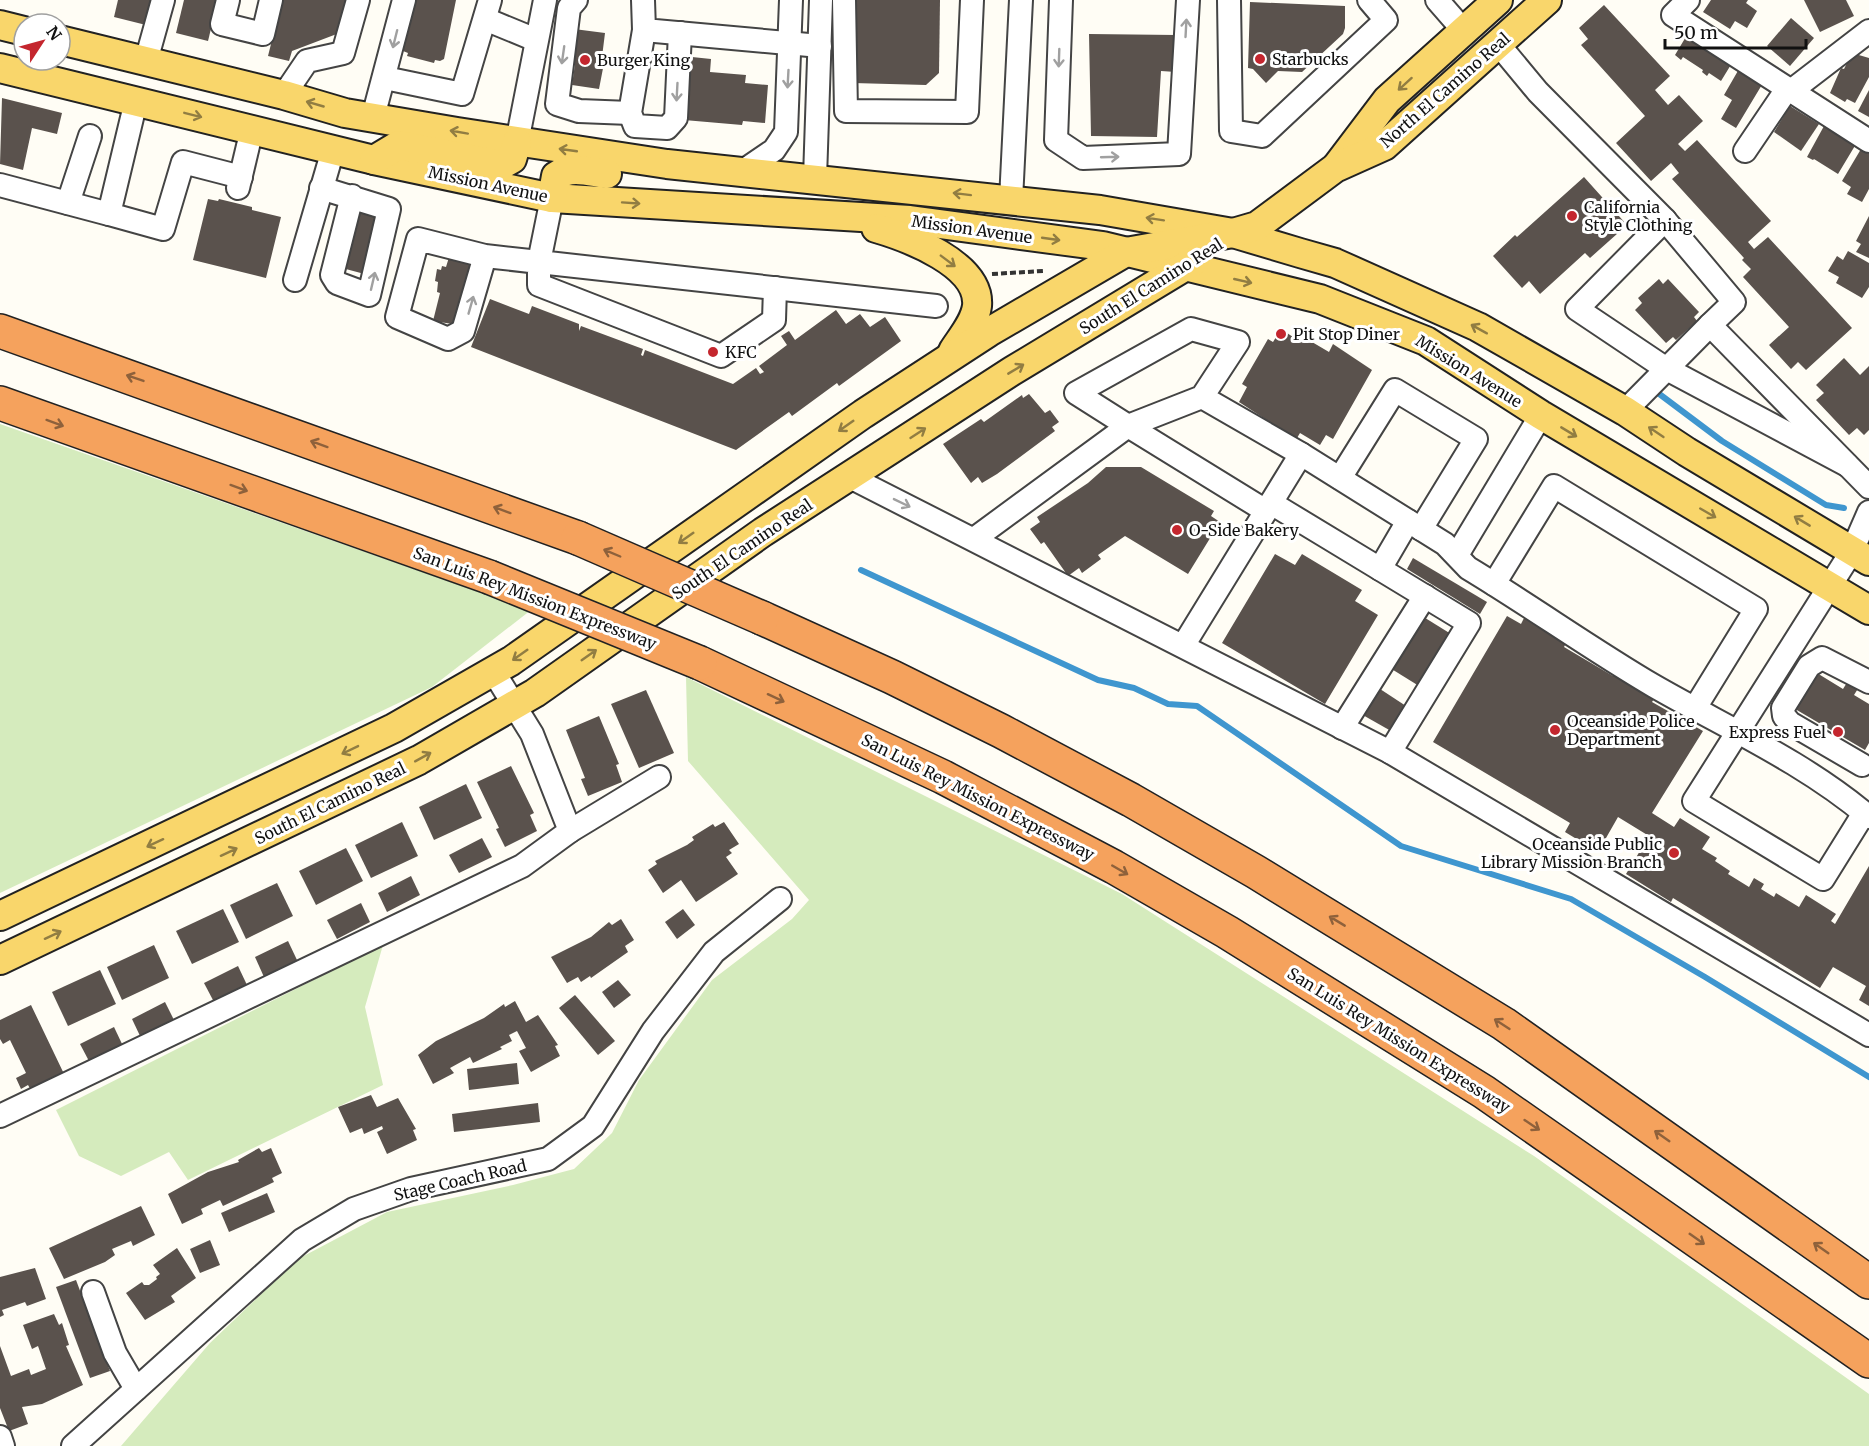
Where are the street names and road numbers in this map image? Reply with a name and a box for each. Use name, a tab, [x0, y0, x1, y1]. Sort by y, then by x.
street label: North El Camino Real	[1376, 28, 1514, 152]
street label: Mission Avenue	[427, 162, 549, 206]
street label: Mission Avenue	[910, 211, 1034, 247]
street label: South El Camino Real	[1076, 234, 1226, 338]
street label: Mission Avenue	[1412, 330, 1526, 412]
street label: South El Camino Real	[668, 494, 816, 604]
street label: San Luis Rey Mission Expressway	[411, 542, 660, 654]
street label: San Luis Rey Mission Expressway	[858, 729, 1098, 865]
street label: South El Camino Real	[251, 758, 409, 848]
street label: San Luis Rey Mission Expressway	[1284, 963, 1515, 1117]
street label: Stage Coach Road	[392, 1155, 529, 1205]

